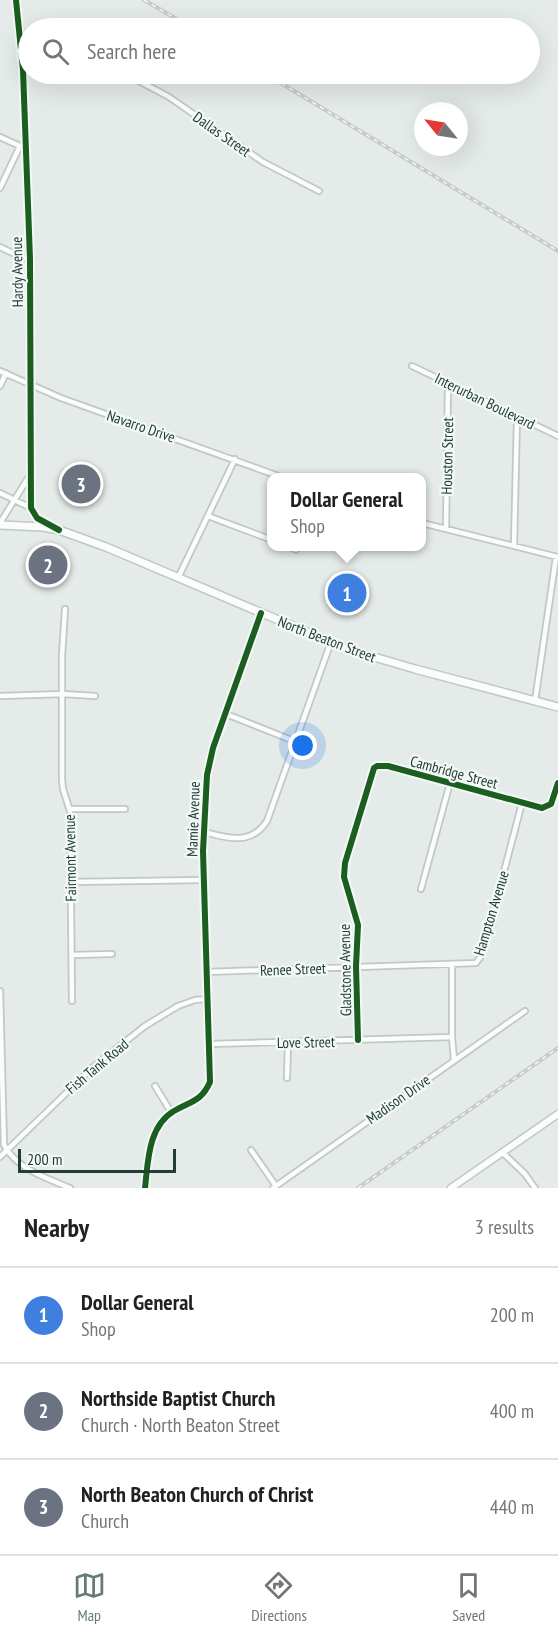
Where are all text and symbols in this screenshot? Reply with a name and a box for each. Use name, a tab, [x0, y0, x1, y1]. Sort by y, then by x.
search box	[18, 18, 540, 84]
icon: search	[39, 35, 72, 68]
text: Search here	[87, 37, 176, 65]
north arrow	[414, 102, 468, 156]
street label: Dallas Street	[189, 107, 255, 161]
street label: Hardy Avenue	[7, 237, 27, 307]
street label: Interurban Boulevard	[432, 369, 538, 433]
street label: Navarro Drive	[104, 405, 178, 447]
street label: Houston Street	[437, 417, 457, 495]
pin: 3	[62, 462, 100, 506]
popup	[267, 473, 426, 551]
text: Dollar General	[290, 485, 403, 513]
text: Shop	[290, 513, 325, 539]
pin: 2	[28, 542, 68, 588]
pin: 1	[328, 570, 366, 616]
street label: North Beaton Street	[275, 612, 379, 666]
your location	[288, 731, 317, 760]
street label: Cambridge Street	[408, 751, 500, 793]
street label: Mamie Avenue	[182, 781, 204, 857]
street label: Fairmont Avenue	[60, 814, 80, 902]
street label: Hampton Avenue	[469, 868, 513, 958]
street label: Gladstone Avenue	[335, 924, 355, 1016]
street label: Renee Street	[260, 958, 326, 980]
street label: Love Street	[277, 1032, 335, 1052]
street label: Fish Tank Road	[62, 1034, 132, 1098]
street label: Madison Drive	[362, 1070, 434, 1128]
scale bar	[18, 1146, 176, 1174]
text: 200 m	[27, 1149, 62, 1169]
text: Nearby	[24, 1211, 89, 1244]
text: 3 results	[475, 1214, 534, 1240]
text: Dollar General	[81, 1288, 194, 1316]
text: 1	[39, 1302, 48, 1328]
text: 200 m	[490, 1302, 534, 1328]
text: Shop	[81, 1316, 116, 1342]
text: Northside Baptist Church	[81, 1384, 275, 1412]
text: 2	[39, 1398, 48, 1424]
text: 400 m	[490, 1398, 534, 1424]
text: Church · North Beaton Street	[81, 1412, 280, 1438]
text: North Beaton Church of Christ	[81, 1480, 313, 1508]
text: 3	[39, 1494, 48, 1520]
text: 440 m	[490, 1494, 534, 1520]
text: Church	[81, 1508, 129, 1534]
tab: Map	[73, 1569, 106, 1625]
tab: Directions	[251, 1569, 307, 1625]
tab: Saved	[452, 1569, 485, 1625]

